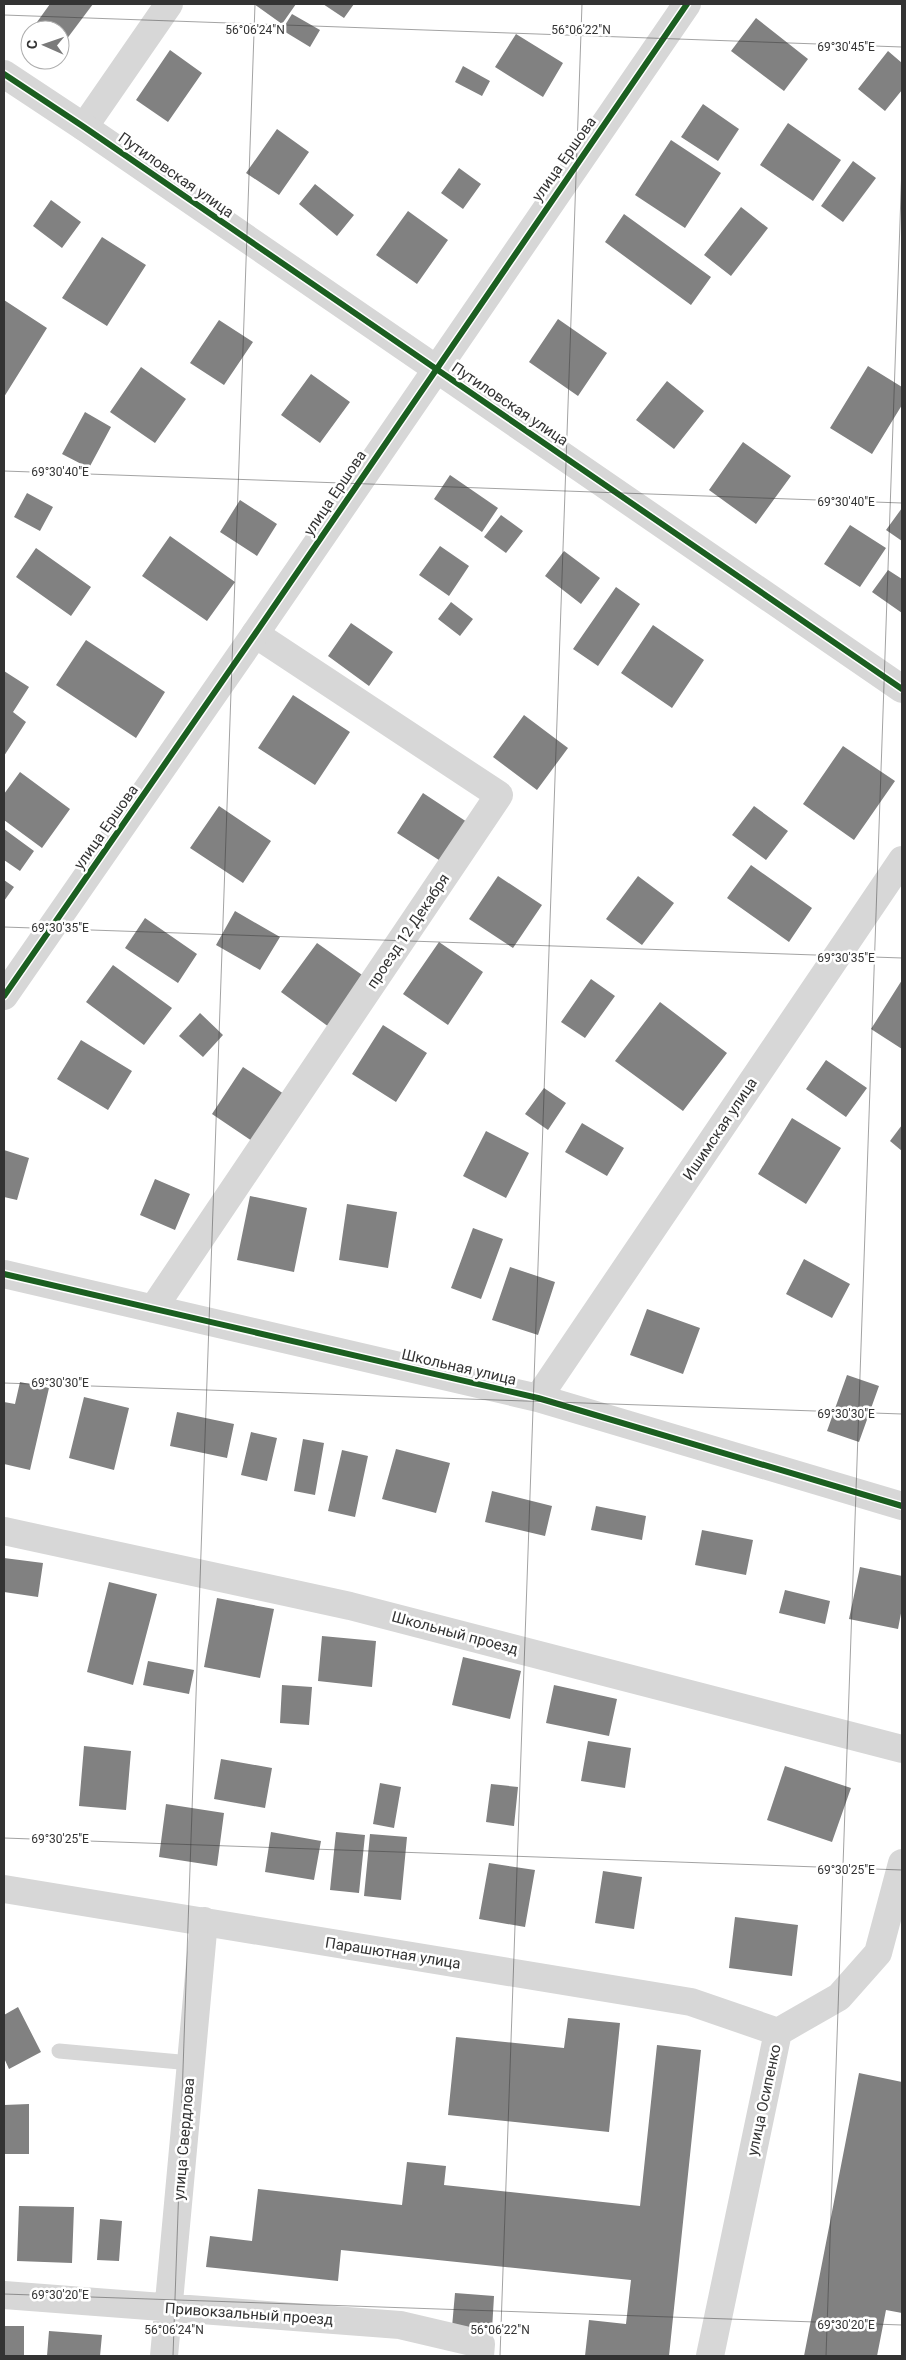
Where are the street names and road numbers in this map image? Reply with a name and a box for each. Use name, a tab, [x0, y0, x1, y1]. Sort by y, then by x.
street label: улица Ершова	[528, 113, 600, 205]
street label: Путиловская улица	[115, 128, 237, 222]
street label: Путиловская улица	[448, 358, 572, 450]
street label: улица Ершова	[300, 447, 370, 539]
street label: улица Ершова	[70, 781, 142, 873]
street label: проезд 12 Декабря	[363, 870, 453, 992]
street label: Ишимская улица	[679, 1074, 761, 1184]
street label: Школьная улица	[400, 1345, 518, 1389]
street label: Школьный проезд	[390, 1607, 520, 1659]
street label: Парашютная улица	[324, 1933, 462, 1973]
street label: улица Осипенко	[743, 2043, 785, 2157]
street label: улица Свердлова	[170, 2077, 198, 2201]
street label: Привокзальный проезд	[164, 2299, 334, 2329]

